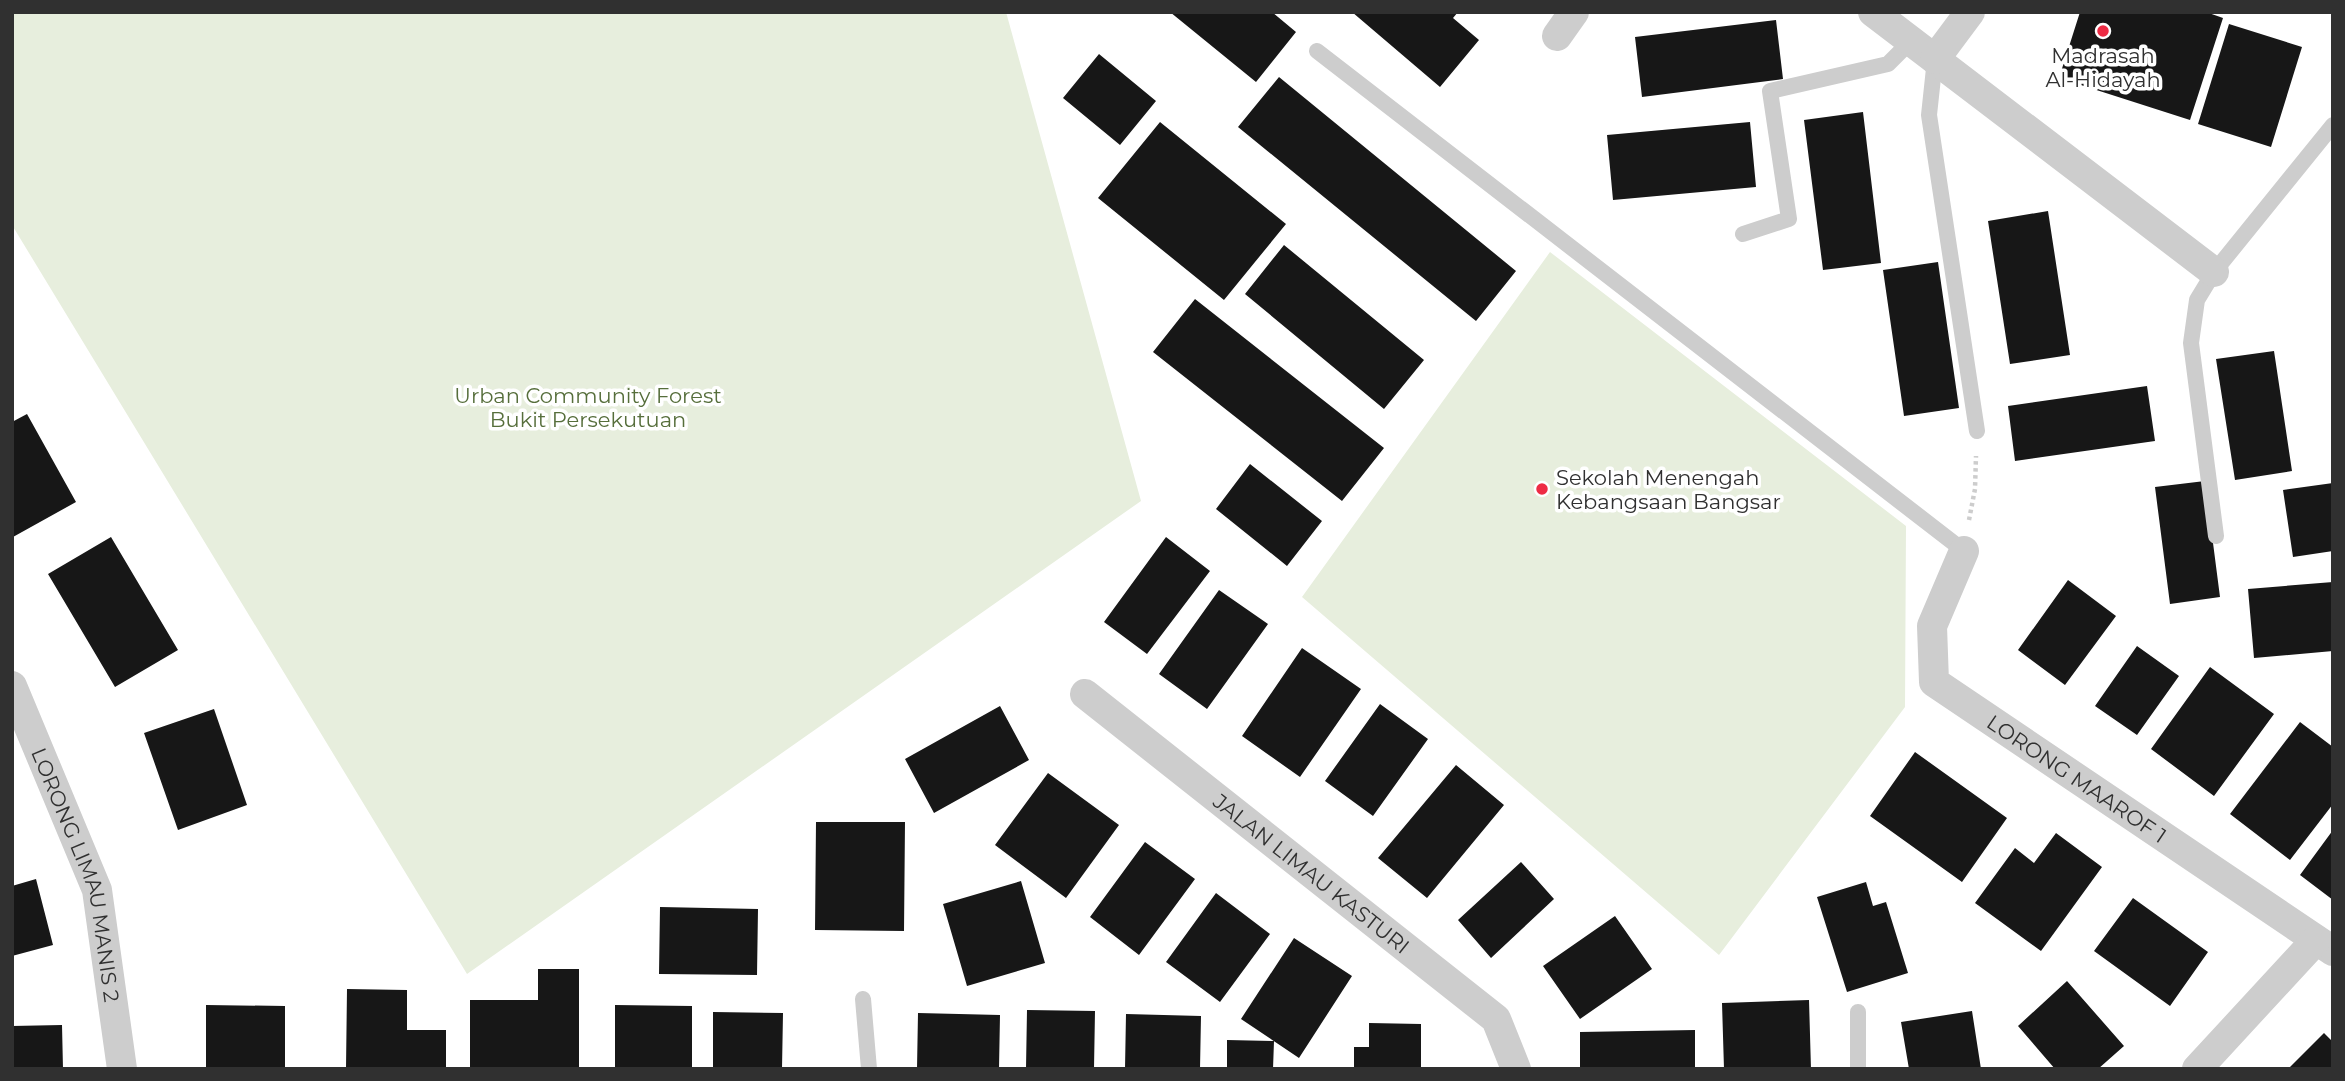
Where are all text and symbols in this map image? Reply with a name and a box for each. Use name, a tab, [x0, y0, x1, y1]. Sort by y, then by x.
marker: Madrasah Al-Hidayah	[2095, 23, 2111, 39]
place label: Madrasah Al-Hidayah	[2045, 43, 2161, 92]
park label: Urban Community Forest Bukit Persekutuan	[454, 383, 722, 432]
place label: Sekolah Menengah Kebangsaan Bangsar	[1556, 465, 1781, 514]
marker: Sekolah Menengah Kebangsaan Bangsar	[1534, 481, 1550, 497]
street label: LORONG MAAROF 1	[1983, 709, 2171, 848]
street label: LORONG LIMAU MANIS 2	[27, 744, 125, 1004]
street label: JALAN LIMAU KASTURI	[1208, 787, 1415, 958]

